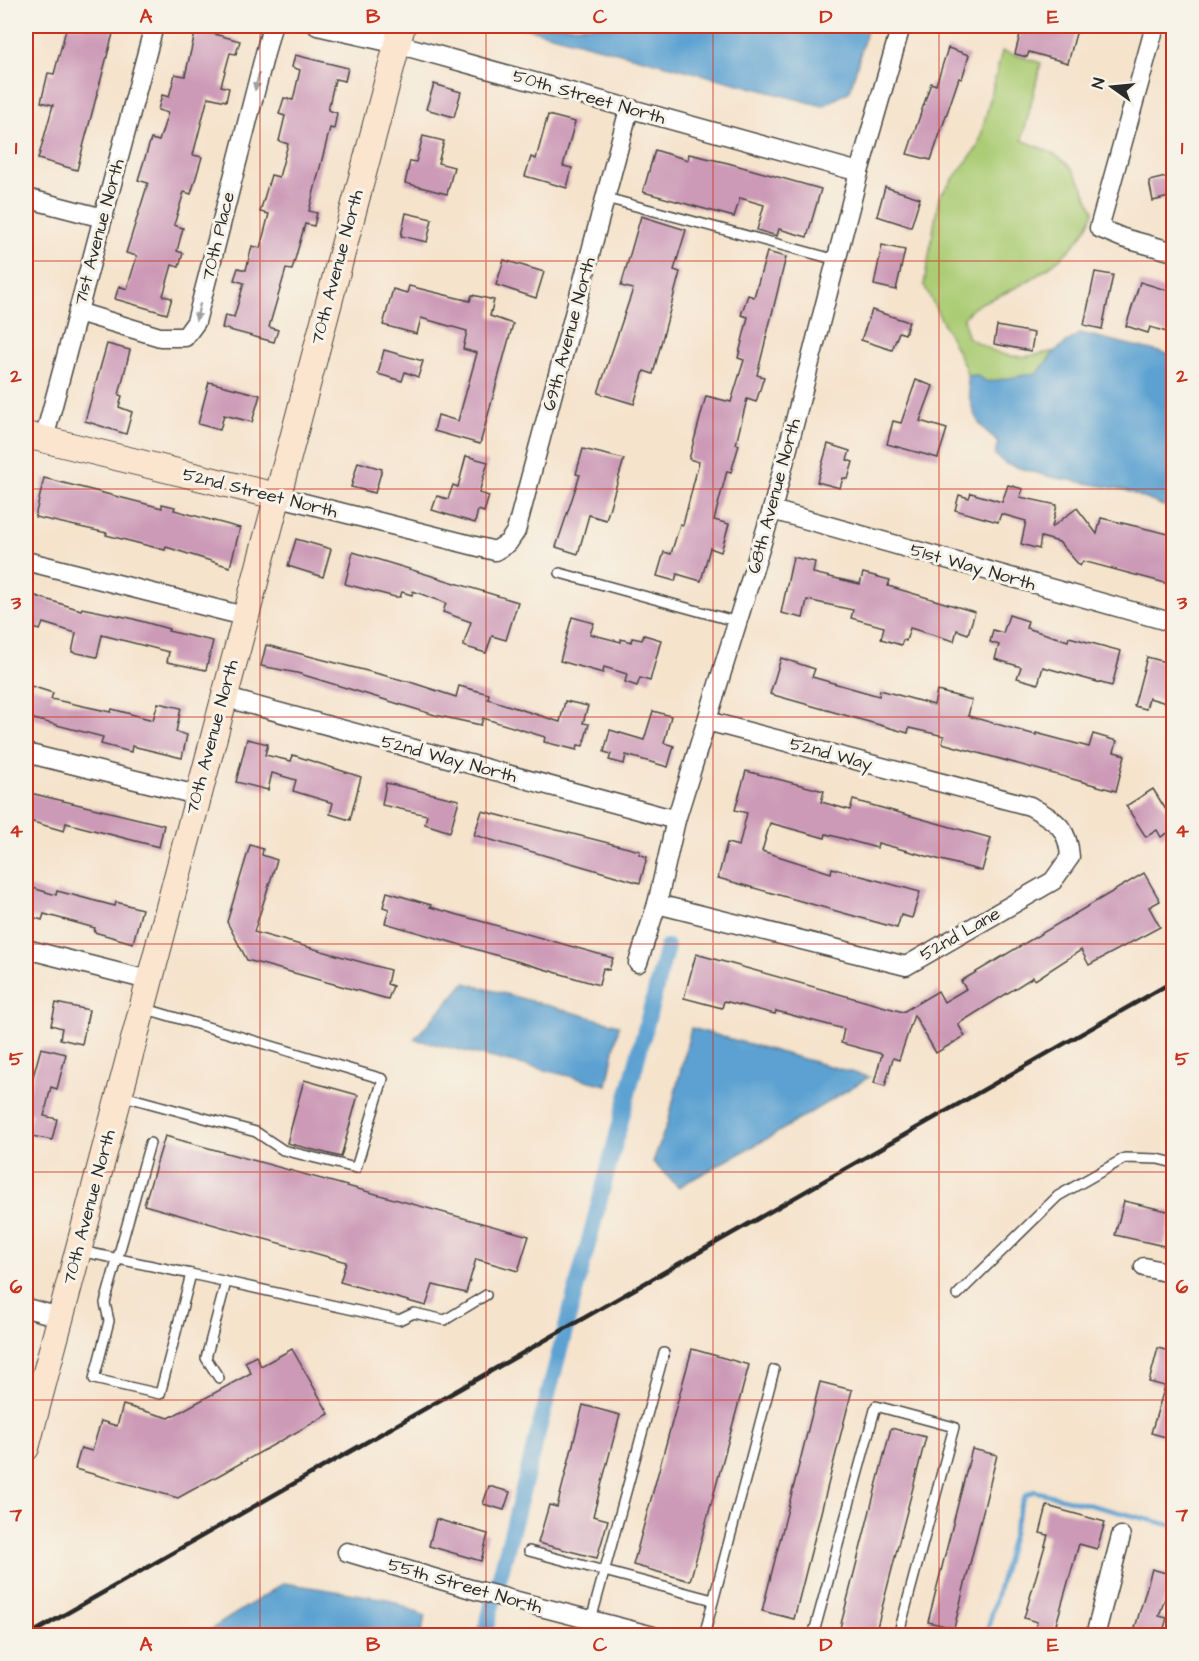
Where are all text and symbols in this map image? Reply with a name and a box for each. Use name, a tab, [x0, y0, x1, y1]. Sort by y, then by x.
text: A	[140, 3, 153, 31]
text: B	[366, 3, 381, 31]
text: C	[593, 3, 608, 31]
text: D	[820, 3, 833, 31]
text: E	[1047, 3, 1059, 31]
north arrow	[1082, 57, 1142, 117]
street label: 50th Street North	[510, 63, 668, 131]
one-way arrow	[252, 73, 262, 91]
text: N	[1087, 76, 1110, 91]
text: 1	[15, 134, 18, 162]
text: 1	[1181, 134, 1184, 162]
street label: 71st Avenue North	[67, 156, 131, 308]
street label: 70th Avenue North	[304, 187, 370, 347]
street label: 70th Place	[195, 189, 241, 283]
street label: 69th Avenue North	[536, 254, 602, 414]
one-way arrow	[193, 302, 203, 321]
text: 2	[9, 362, 22, 390]
text: 2	[1175, 362, 1188, 390]
street label: 68th Avenue North	[741, 416, 807, 576]
street label: 52nd Street North	[180, 462, 340, 524]
street label: 51st Way North	[907, 537, 1039, 598]
text: 3	[10, 589, 22, 617]
text: 3	[1176, 589, 1188, 617]
street label: 70th Avenue North	[179, 657, 245, 817]
street label: 52nd Way North	[378, 729, 520, 790]
street label: 52nd Way	[787, 731, 875, 778]
text: 4	[9, 817, 23, 845]
text: 4	[1175, 817, 1189, 845]
street label: 52nd Lane	[915, 901, 1005, 967]
text: 5	[9, 1045, 24, 1073]
text: 5	[1175, 1045, 1190, 1073]
street label: 70th Avenue North	[56, 1127, 122, 1287]
text: 6	[10, 1273, 23, 1301]
text: 6	[1176, 1273, 1189, 1301]
text: 7	[9, 1501, 23, 1529]
text: 7	[1175, 1501, 1189, 1529]
street label: 55th Street North	[385, 1552, 545, 1620]
text: A	[140, 1631, 153, 1659]
text: B	[366, 1631, 381, 1659]
text: C	[593, 1631, 608, 1659]
text: D	[820, 1631, 833, 1659]
text: E	[1047, 1631, 1059, 1659]

